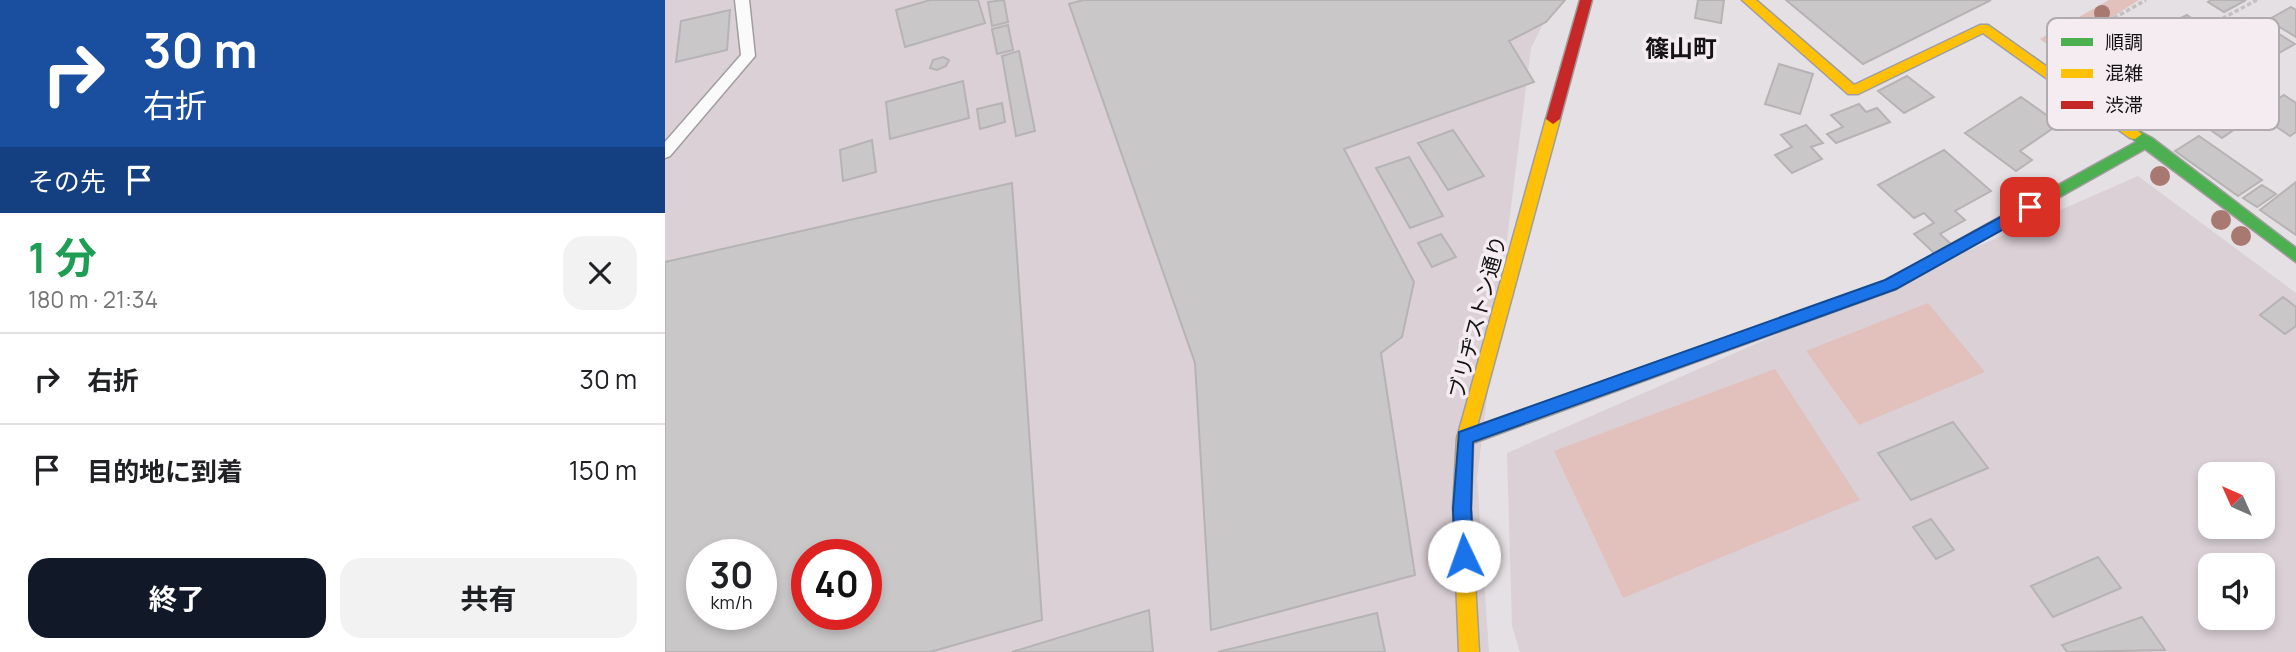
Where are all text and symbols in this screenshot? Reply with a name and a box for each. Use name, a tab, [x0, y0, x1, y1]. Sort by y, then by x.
text: 30 m	[143, 16, 258, 83]
legend	[2047, 18, 2279, 130]
icon: right	[28, 28, 119, 119]
text: 順調	[2105, 29, 2143, 55]
district label: 篠山町	[1645, 31, 1717, 64]
text: 混雑	[2105, 60, 2143, 86]
text: 右折	[143, 83, 207, 127]
text: 渋滞	[2105, 92, 2143, 118]
icon: arrive	[120, 161, 158, 199]
text: その先	[28, 163, 106, 199]
pin	[2000, 177, 2060, 237]
icon: arrive	[2011, 188, 2049, 226]
text: 1 分	[28, 228, 97, 286]
street label: ブリヂストン通り	[1442, 232, 1512, 402]
button: close	[563, 236, 637, 310]
text: 180 m · 21:34	[28, 283, 158, 315]
icon: right	[28, 360, 66, 398]
text: 30 m	[580, 361, 637, 397]
text: 右折	[87, 362, 139, 398]
icon: arrive	[28, 451, 66, 489]
text: 150 m	[569, 452, 637, 488]
text: 目的地に到着	[87, 453, 243, 489]
north arrow	[2198, 462, 2275, 539]
map controls	[2198, 462, 2275, 630]
position arrow	[1427, 519, 1501, 593]
speed limit sign: 40	[791, 539, 882, 630]
text: 30	[710, 551, 753, 599]
button: sound	[2198, 553, 2275, 630]
button: 終了	[28, 558, 326, 638]
button: 共有	[340, 558, 637, 638]
text: km/h	[711, 590, 752, 614]

